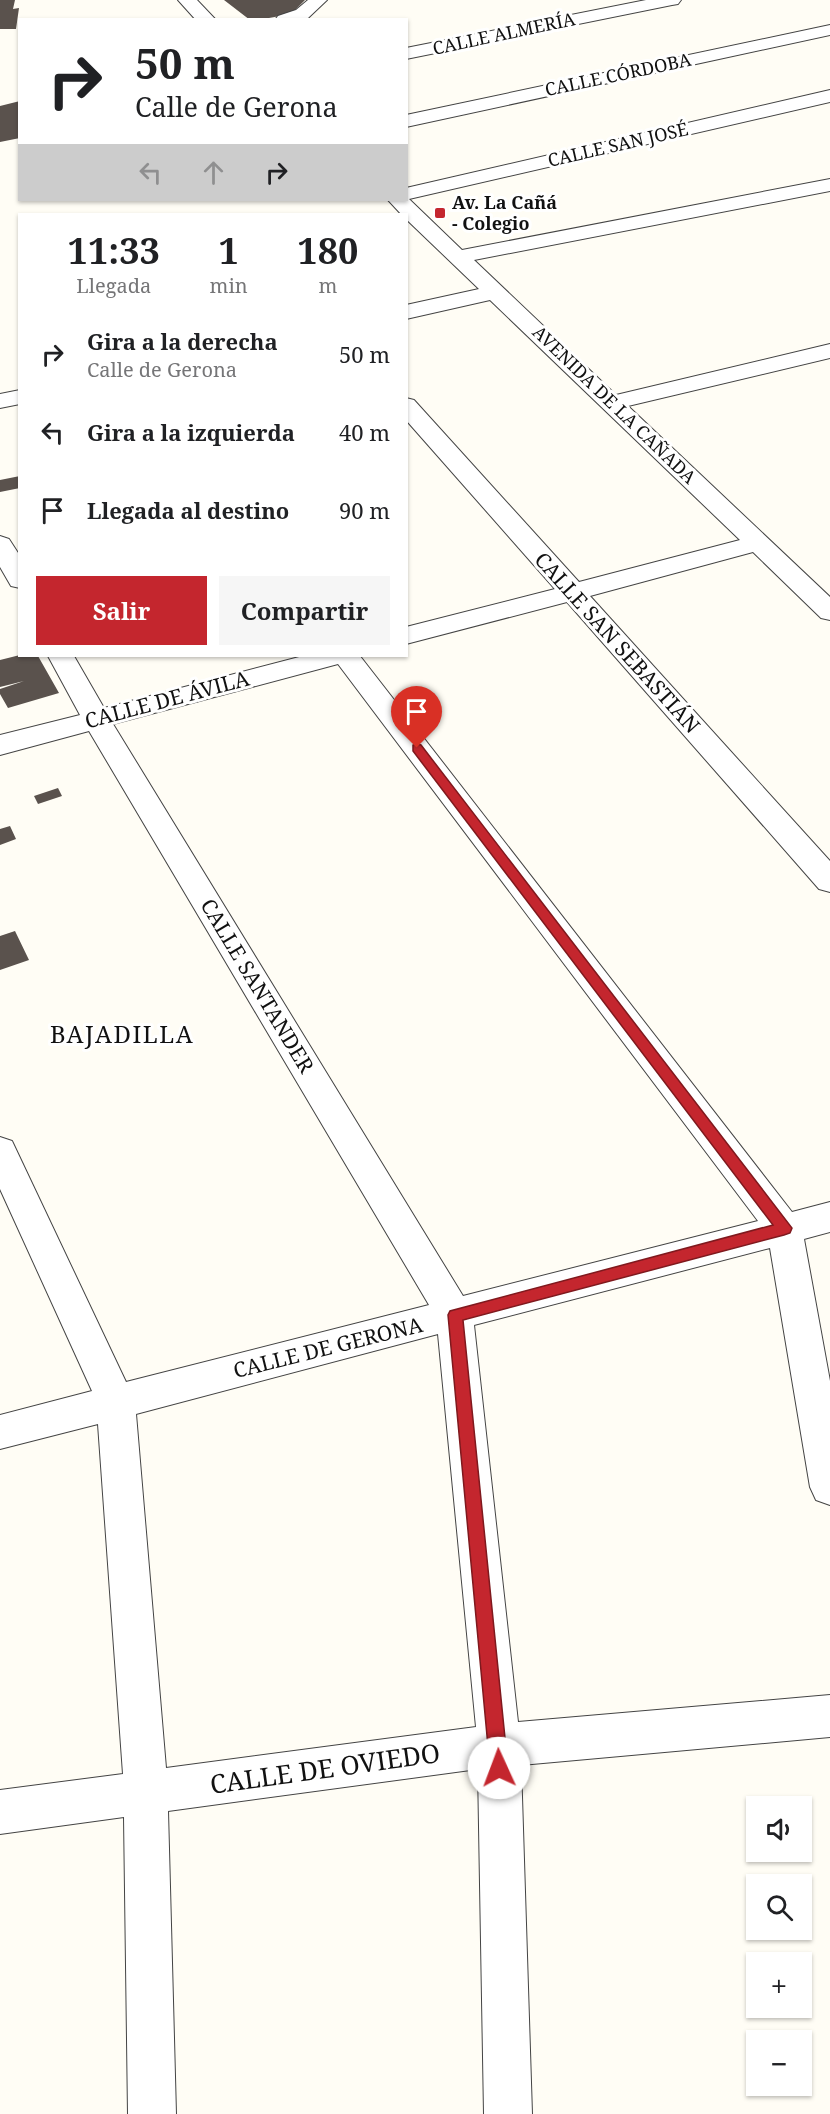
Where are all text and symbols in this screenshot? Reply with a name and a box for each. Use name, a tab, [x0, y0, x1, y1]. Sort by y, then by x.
street label: CALLE ALMERÍA	[430, 6, 578, 60]
text: 50 m	[135, 34, 235, 91]
icon: right	[36, 42, 114, 120]
street label: CALLE CÓRDOBA	[543, 47, 693, 101]
text: Calle de Gerona	[135, 88, 338, 125]
street label: CALLE SAN JOSÉ	[545, 116, 690, 172]
icon: left	[134, 156, 167, 189]
icon: ahead	[197, 156, 230, 189]
icon: right	[260, 156, 293, 189]
place label: Av. La Cañá - Colegio	[452, 190, 557, 235]
marker: Av. La Cañá - Colegio	[433, 206, 447, 220]
text: 11:33	[68, 226, 160, 275]
text: 1	[218, 226, 239, 275]
text: 180	[297, 226, 358, 275]
text: Llegada	[76, 272, 151, 299]
text: min	[210, 272, 248, 299]
text: m	[318, 272, 337, 299]
street label: AVENIDA DE LA CAÑADA	[528, 320, 702, 489]
text: Gira a la derecha	[87, 326, 278, 356]
icon: right	[36, 338, 69, 371]
text: 50 m	[339, 339, 390, 369]
text: Calle de Gerona	[87, 356, 237, 383]
icon: left	[36, 416, 69, 449]
text: Gira a la izquierda	[87, 417, 295, 447]
text: 40 m	[339, 417, 390, 447]
icon: arrive	[36, 494, 69, 527]
text: Llegada al destino	[87, 495, 289, 525]
text: 90 m	[339, 495, 390, 525]
street label: CALLE SAN SEBASTIÁN	[529, 546, 707, 739]
button: Salir	[36, 576, 207, 645]
button: Compartir	[219, 576, 390, 645]
street label: CALLE DE ÁVILA	[81, 664, 252, 734]
pin	[391, 686, 442, 748]
icon: arrive	[400, 695, 433, 728]
street label: CALLE SANTANDER	[195, 893, 321, 1078]
district label: BAJADILLA	[50, 1017, 194, 1050]
street label: CALLE DE GERONA	[230, 1310, 425, 1384]
street label: CALLE DE OVIEDO	[208, 1734, 442, 1802]
position arrow	[467, 1736, 531, 1800]
map controls	[746, 1796, 812, 2096]
button: sound	[746, 1796, 812, 1862]
button: search	[746, 1874, 812, 1940]
button: +	[746, 1952, 812, 2018]
button: −	[746, 2030, 812, 2096]

